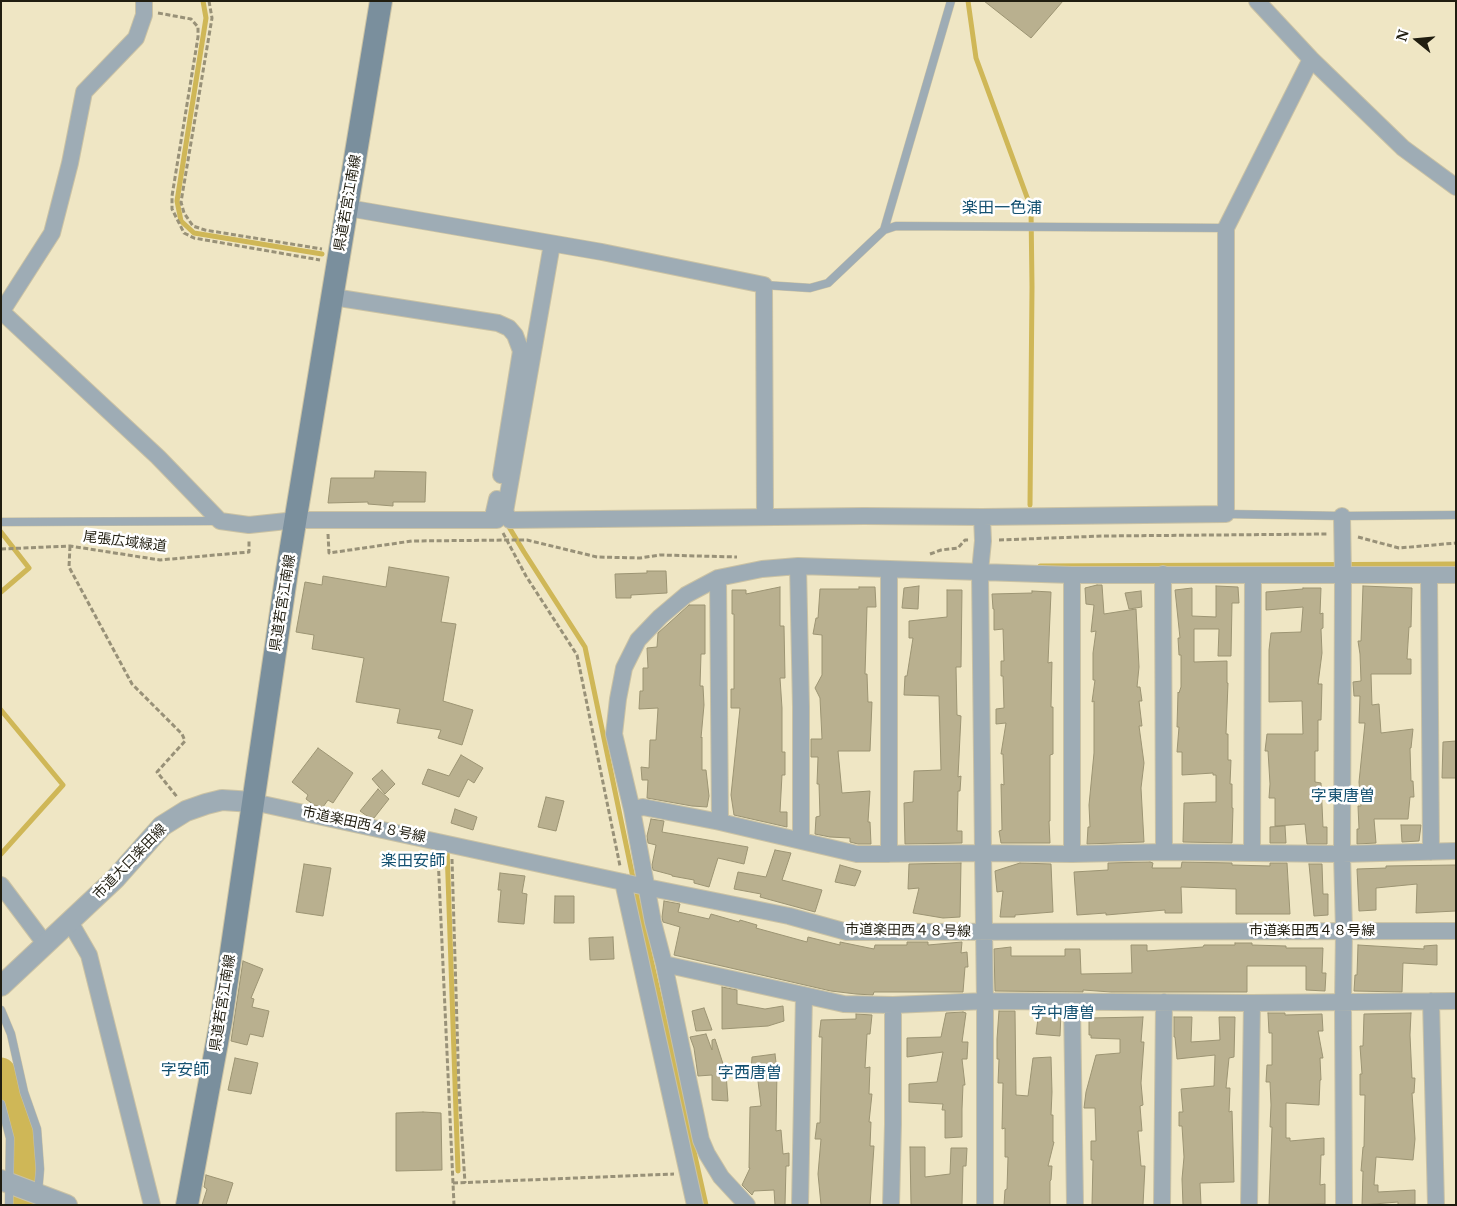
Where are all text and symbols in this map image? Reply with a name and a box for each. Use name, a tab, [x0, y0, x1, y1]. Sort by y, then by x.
north arrow	[1392, 15, 1442, 65]
text: N	[1392, 28, 1413, 44]
street label: 県道若宮江南線	[331, 153, 365, 253]
district label: 楽田一色浦	[962, 198, 1042, 218]
street label: 尾張広域緑道	[82, 529, 168, 555]
street label: 県道若宮江南線	[267, 553, 299, 653]
district label: 字東唐曽	[1311, 786, 1375, 806]
street label: 市道楽田西４８号線	[301, 804, 427, 846]
street label: 市道大口楽田線	[90, 821, 170, 903]
district label: 楽田安師	[381, 851, 445, 871]
street label: 市道楽田西４８号線	[845, 922, 971, 940]
street label: 市道楽田西４８号線	[1249, 923, 1375, 939]
street label: 県道若宮江南線	[207, 953, 239, 1053]
district label: 字中唐曽	[1031, 1003, 1095, 1023]
district label: 字安師	[161, 1060, 209, 1080]
district label: 字西唐曽	[718, 1063, 782, 1083]

